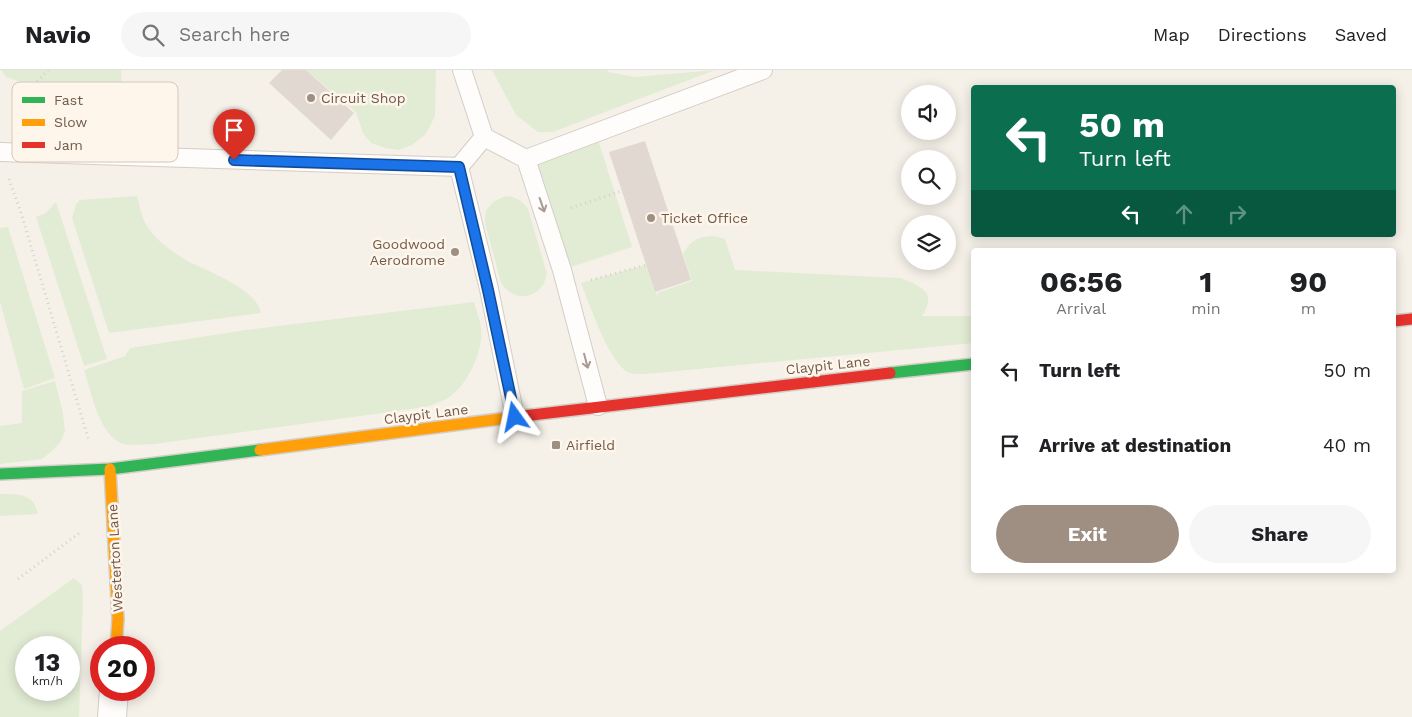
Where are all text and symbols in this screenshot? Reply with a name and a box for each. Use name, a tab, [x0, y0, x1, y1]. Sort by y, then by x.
search box	[121, 12, 471, 57]
text: Navio	[25, 21, 91, 49]
icon: search	[139, 21, 167, 49]
text: Search here	[179, 23, 290, 46]
text: Map	[1153, 24, 1190, 45]
text: Directions	[1218, 24, 1307, 45]
text: Saved	[1335, 24, 1387, 45]
legend	[12, 82, 178, 162]
map controls	[901, 85, 956, 270]
button: sound	[901, 85, 956, 140]
place label: Circuit Shop	[321, 90, 405, 106]
text: Fast	[54, 92, 83, 108]
marker: Circuit Shop	[305, 92, 317, 104]
text: 50 m	[1079, 104, 1165, 146]
icon: left	[996, 105, 1061, 170]
pin	[213, 109, 255, 160]
text: Slow	[54, 114, 87, 130]
icon: arrive	[220, 116, 248, 144]
text: Jam	[54, 137, 83, 153]
text: Turn left	[1079, 146, 1171, 171]
button: search	[901, 150, 956, 205]
one-way arrow	[538, 197, 547, 212]
icon: left	[1117, 200, 1145, 228]
icon: ahead	[1170, 200, 1198, 228]
icon: right	[1223, 200, 1251, 228]
place label: Ticket Office	[661, 210, 748, 226]
marker: Ticket Office	[645, 212, 657, 224]
button: layers	[901, 215, 956, 270]
place label: Goodwood Aerodrome	[370, 236, 445, 268]
marker: Goodwood Aerodrome	[449, 246, 461, 258]
text: 06:56	[1040, 264, 1123, 299]
text: 1	[1200, 264, 1212, 299]
text: 90	[1289, 264, 1327, 299]
text: Arrival	[1056, 299, 1106, 318]
text: min	[1191, 299, 1221, 318]
text: m	[1301, 299, 1316, 318]
one-way arrow	[582, 353, 591, 369]
street label: Claypit Lane	[785, 353, 871, 377]
icon: left	[996, 357, 1024, 385]
text: Turn left	[1039, 359, 1120, 382]
text: 50 m	[1324, 359, 1371, 382]
position arrow	[488, 390, 540, 442]
street label: Claypit Lane	[383, 401, 469, 427]
icon: arrive	[996, 432, 1024, 460]
text: Arrive at destination	[1039, 434, 1231, 457]
text: 40 m	[1323, 434, 1371, 457]
place label: Airfield	[566, 437, 615, 453]
marker: Airfield	[550, 439, 562, 451]
street label: Westerton Lane	[104, 503, 126, 613]
button: Exit	[996, 505, 1179, 563]
button: Share	[1189, 505, 1371, 563]
speed limit sign: 20	[90, 636, 155, 701]
text: 13	[35, 648, 60, 677]
text: km/h	[32, 674, 63, 688]

